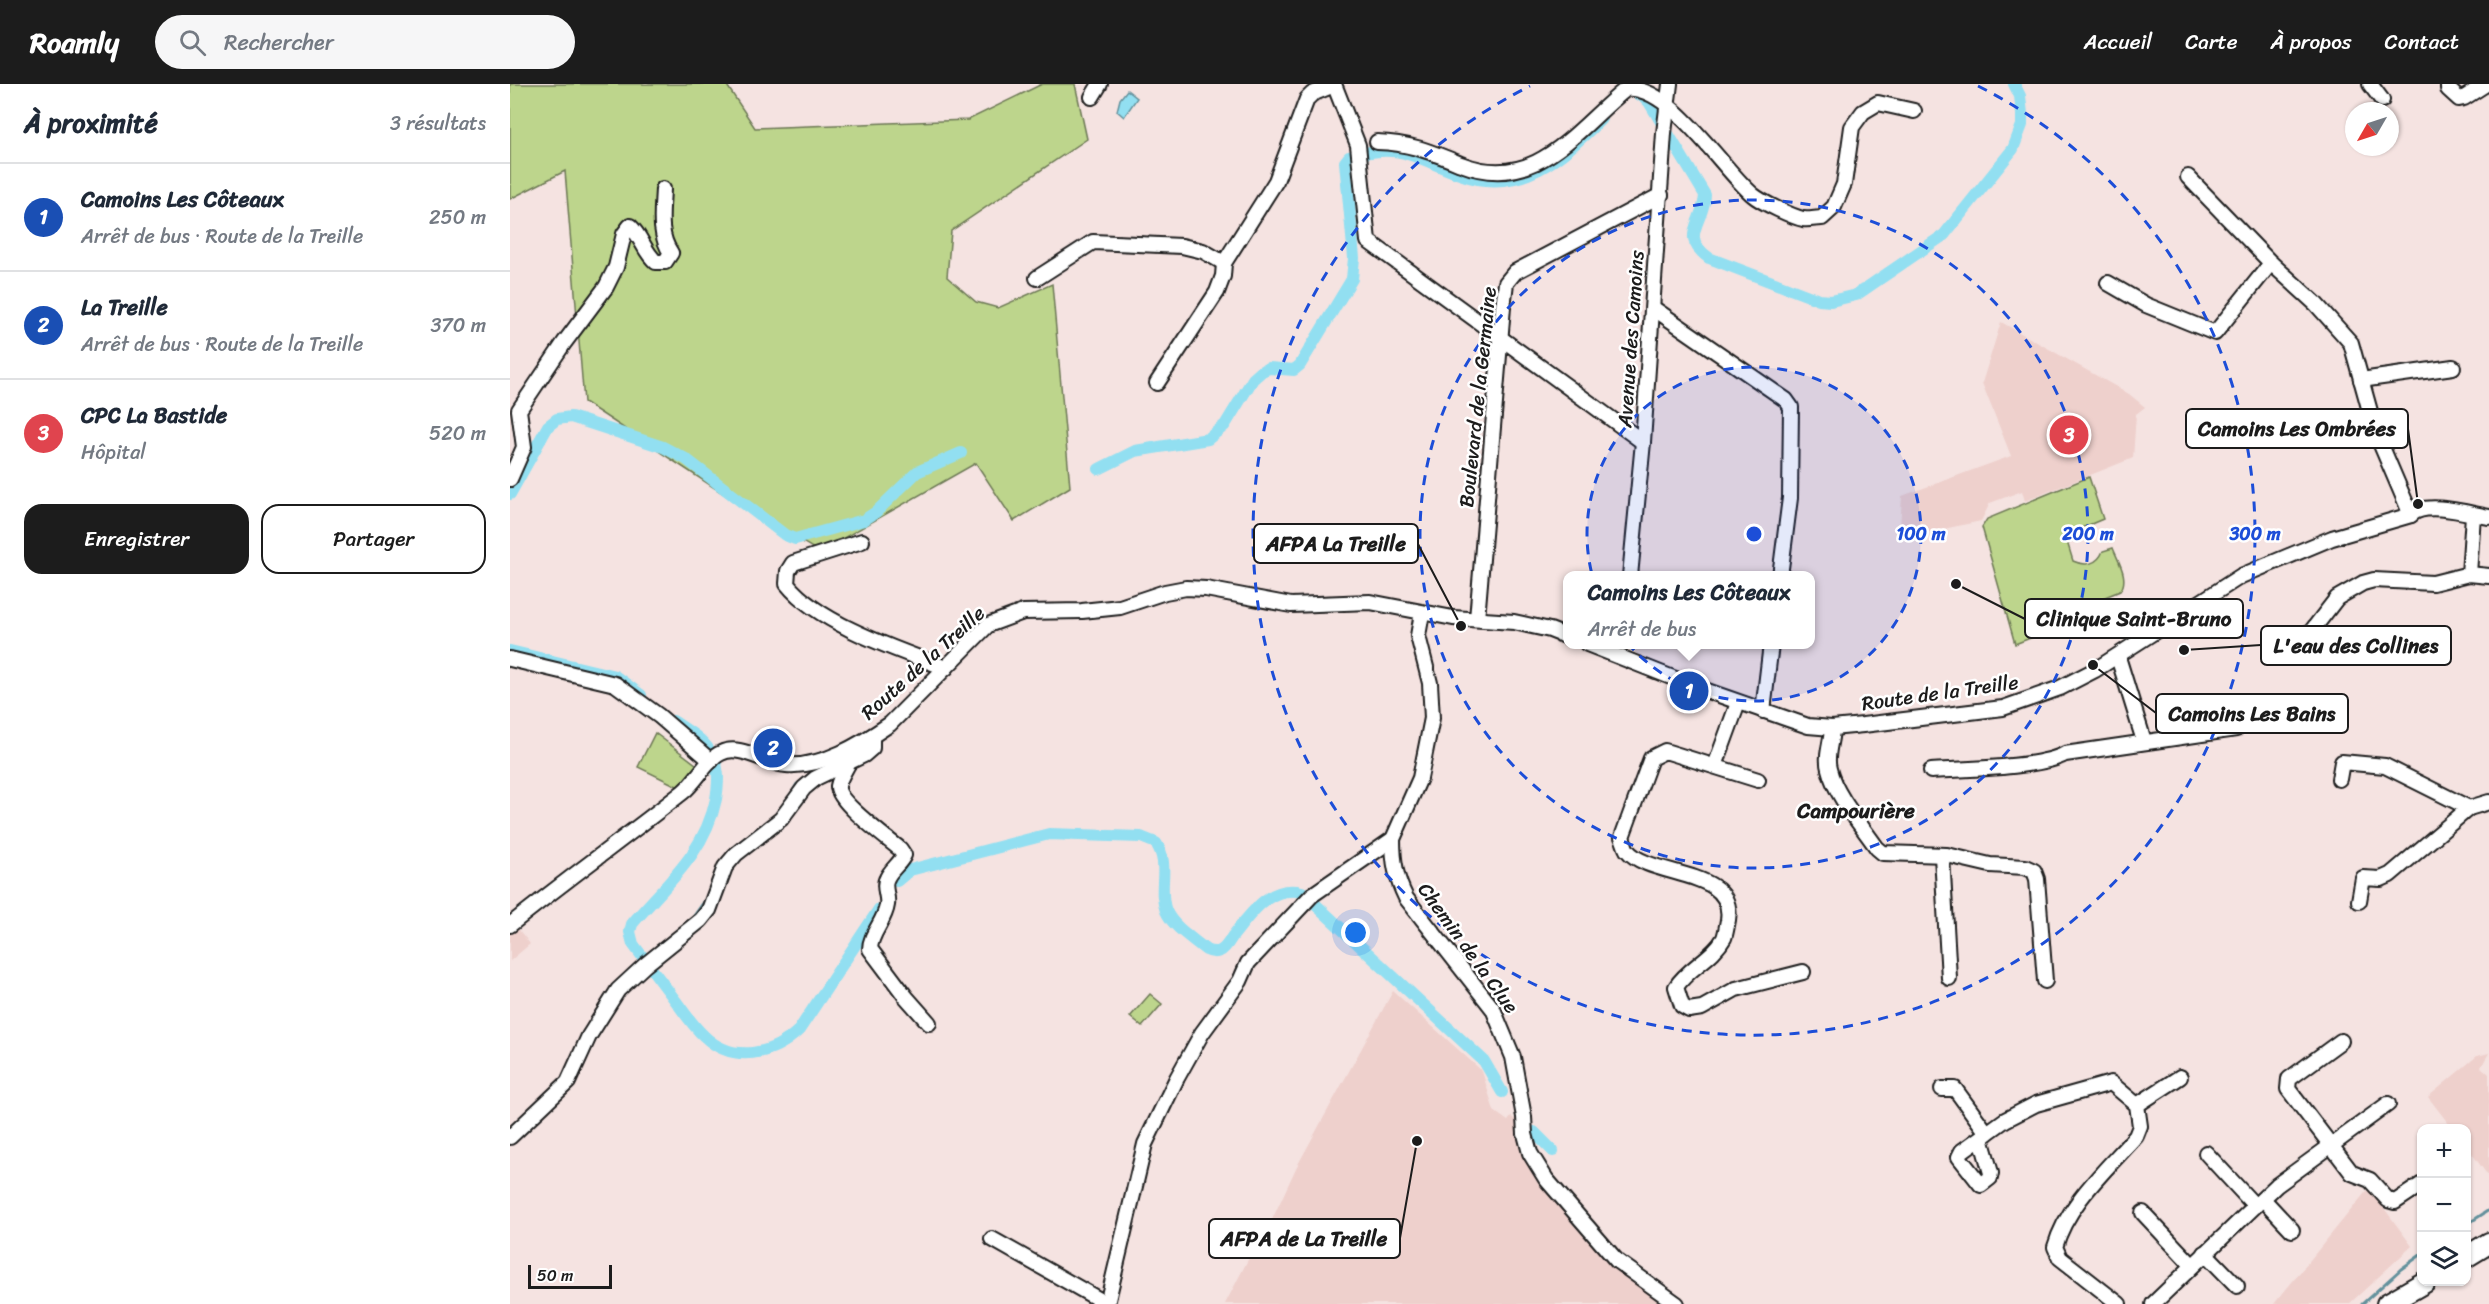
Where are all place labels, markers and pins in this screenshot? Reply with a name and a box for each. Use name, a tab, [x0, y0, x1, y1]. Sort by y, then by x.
callout: Camoins Les Ombrées	[2186, 409, 2408, 448]
pin: 3	[2050, 412, 2088, 458]
callout: AFPA La Treille	[1254, 524, 1418, 563]
centre of rings	[1744, 524, 1764, 544]
callout: Clinique Saint-Bruno	[2025, 599, 2243, 638]
callout: L'eau des Collines	[2261, 626, 2451, 665]
pin: 1	[1670, 668, 1708, 714]
callout: Camoins Les Bains	[2156, 694, 2348, 733]
pin: 2	[754, 726, 792, 770]
callout: AFPA de La Treille	[1209, 1219, 1400, 1258]

